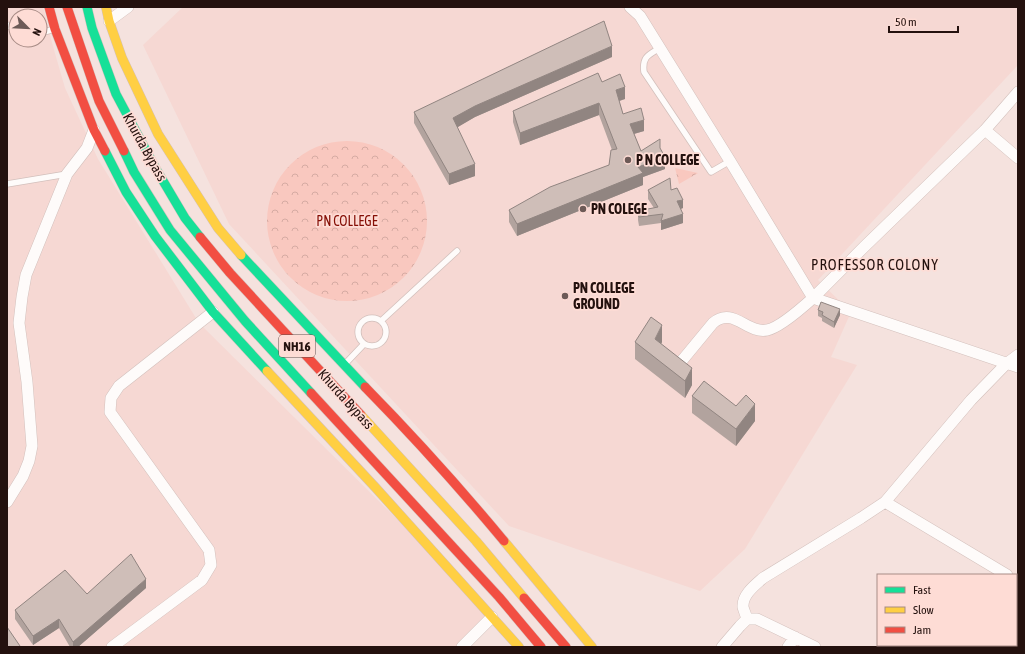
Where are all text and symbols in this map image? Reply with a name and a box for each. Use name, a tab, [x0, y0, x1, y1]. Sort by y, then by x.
north arrow	[8, 8, 48, 48]
scale bar	[889, 8, 958, 34]
text: 50 m	[895, 15, 917, 29]
text: N	[30, 27, 44, 37]
street label: Khurda Bypass	[120, 110, 170, 184]
place label: P N COLLEGE	[636, 152, 699, 168]
marker: P N COLLEGE	[623, 155, 633, 165]
place label: PN COLEGE	[591, 201, 647, 217]
marker: PN COLEGE	[578, 204, 588, 214]
park label: PN COLLEGE	[316, 213, 378, 229]
district label: PROFESSOR COLONY	[811, 256, 939, 273]
place label: PN COLLEGE GROUND	[573, 280, 634, 312]
marker: PN COLLEGE GROUND	[560, 291, 570, 301]
road number: NH16	[279, 335, 315, 357]
street label: Khurda Bypass	[315, 366, 377, 432]
legend	[877, 574, 1017, 646]
text: Fast	[913, 583, 931, 597]
text: Slow	[913, 603, 934, 617]
text: Jam	[913, 623, 931, 637]

